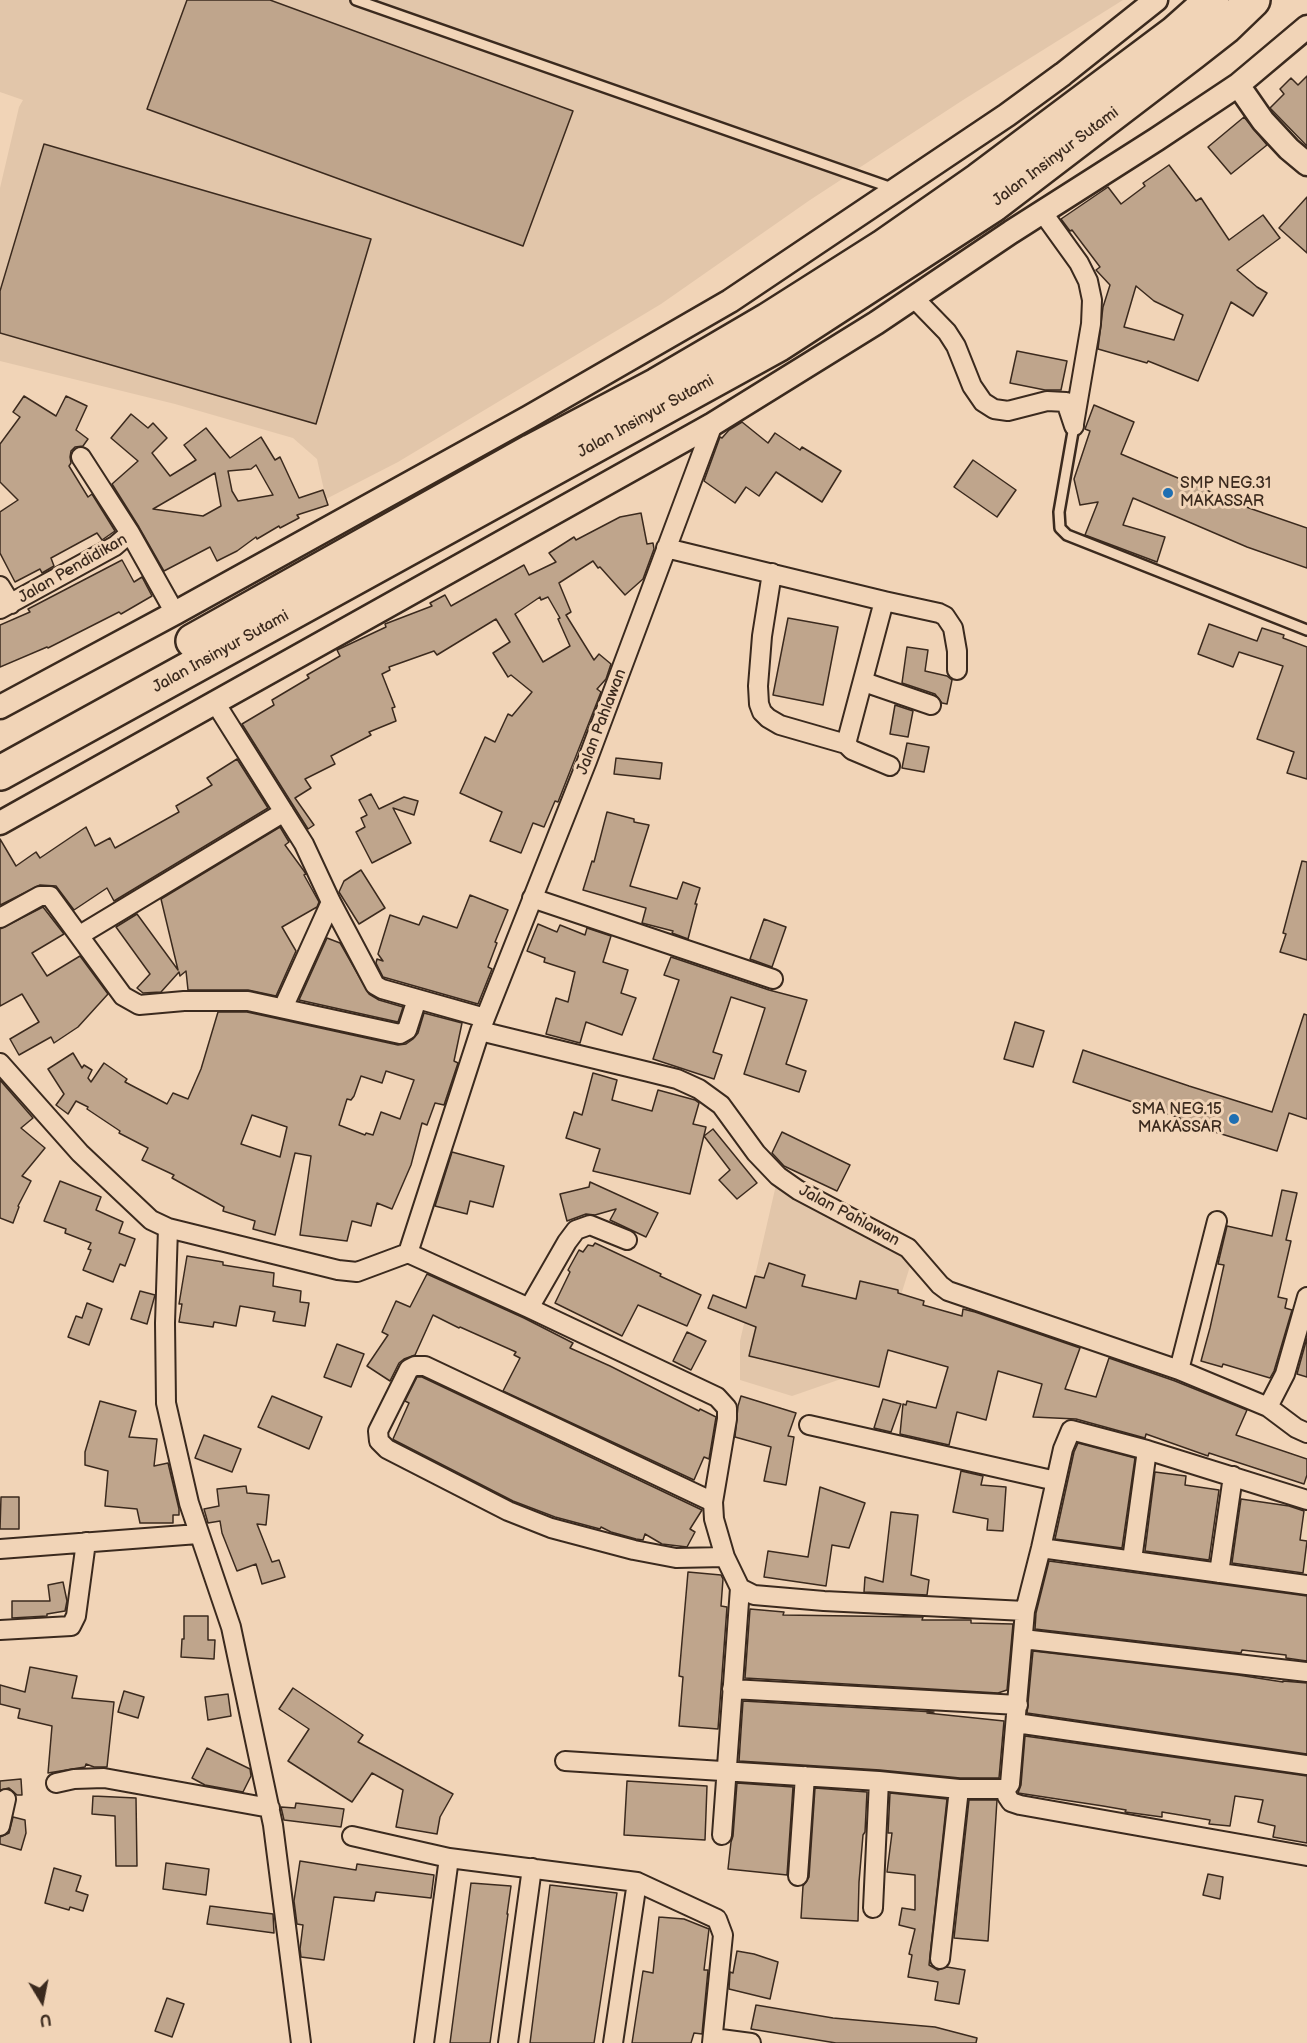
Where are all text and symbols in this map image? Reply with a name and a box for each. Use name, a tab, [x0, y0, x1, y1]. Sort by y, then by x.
street label: Jalan Insinyur Sutami	[989, 103, 1123, 211]
street label: Jalan Insinyur Sutami	[574, 372, 718, 462]
place label: SMP NEG.31 MAKASSAR	[1180, 474, 1271, 512]
marker: SMP NEG.31 MAKASSAR	[1161, 486, 1175, 500]
street label: Jalan Pendidikan	[15, 530, 131, 608]
street label: Jalan Insinyur Sutami	[149, 607, 293, 697]
street label: Jalan Pahlawan	[573, 667, 631, 777]
place label: SMA NEG.15 MAKASSAR	[1132, 1100, 1222, 1138]
marker: SMA NEG.15 MAKASSAR	[1227, 1112, 1241, 1126]
street label: Jalan Pahlawan	[795, 1181, 903, 1251]
north arrow	[12, 1971, 72, 2031]
text: U	[38, 2009, 52, 2030]

